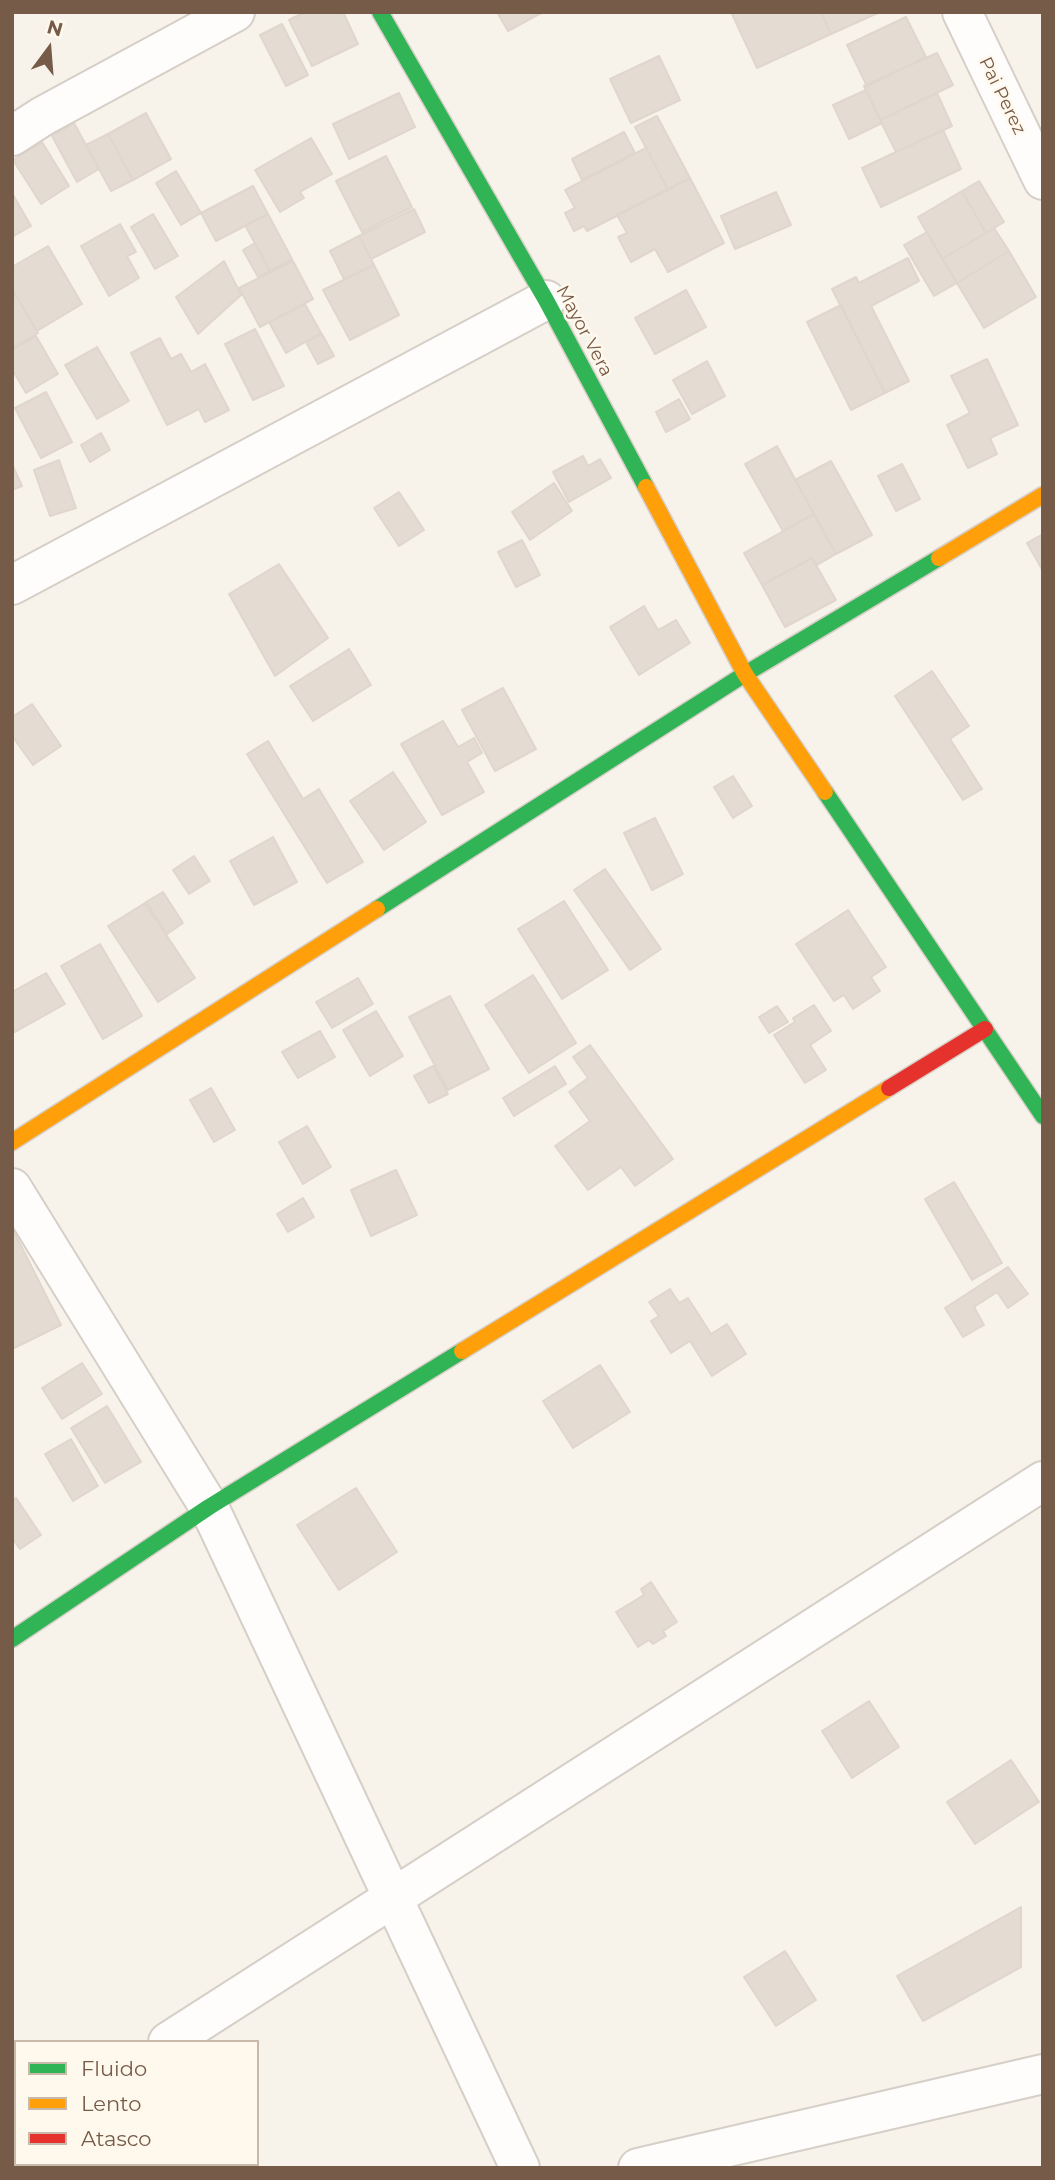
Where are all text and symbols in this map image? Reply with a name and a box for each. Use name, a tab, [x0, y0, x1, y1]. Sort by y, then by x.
north arrow	[14, 14, 84, 84]
text: N	[44, 15, 65, 42]
street label: Pai Perez	[974, 54, 1030, 138]
street label: Mayor Vera	[551, 282, 617, 380]
legend	[14, 2040, 259, 2166]
text: Fluido	[81, 2056, 147, 2081]
text: Lento	[81, 2091, 141, 2116]
text: Atasco	[81, 2126, 152, 2151]

